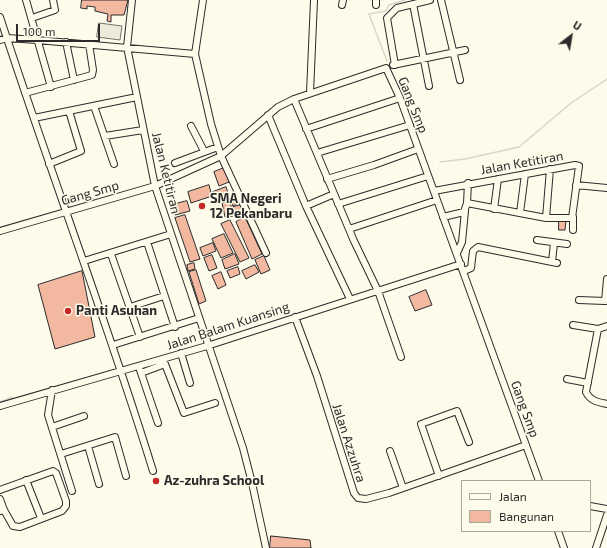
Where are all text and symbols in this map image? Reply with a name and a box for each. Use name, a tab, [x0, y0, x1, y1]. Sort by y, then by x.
scale bar	[18, 16, 102, 42]
north arrow	[551, 16, 591, 56]
text: U	[571, 18, 584, 33]
text: 100 m	[23, 24, 55, 38]
street label: Gang Smp	[395, 75, 431, 135]
street label: Jalan Ketitiran	[148, 130, 184, 216]
street label: Jalan Ketitiran	[479, 148, 565, 178]
street label: Gang Smp	[59, 177, 121, 209]
place label: SMA Negeri 12 Pekanbaru	[210, 191, 292, 222]
marker: SMA Negeri 12 Pekanbaru	[197, 201, 207, 211]
street label: Jalan Balam Kuansing	[165, 299, 291, 353]
place label: Panti Asuhan	[76, 303, 157, 319]
marker: Panti Asuhan	[63, 306, 73, 316]
street label: Gang Smp	[508, 379, 542, 439]
street label: Jalan Azzuhra	[329, 402, 369, 484]
place label: Az-zuhra School	[164, 473, 264, 489]
marker: Az-zuhra School	[151, 476, 161, 486]
legend	[461, 480, 591, 532]
text: Jalan	[499, 489, 527, 503]
text: Bangunan	[499, 509, 554, 523]

